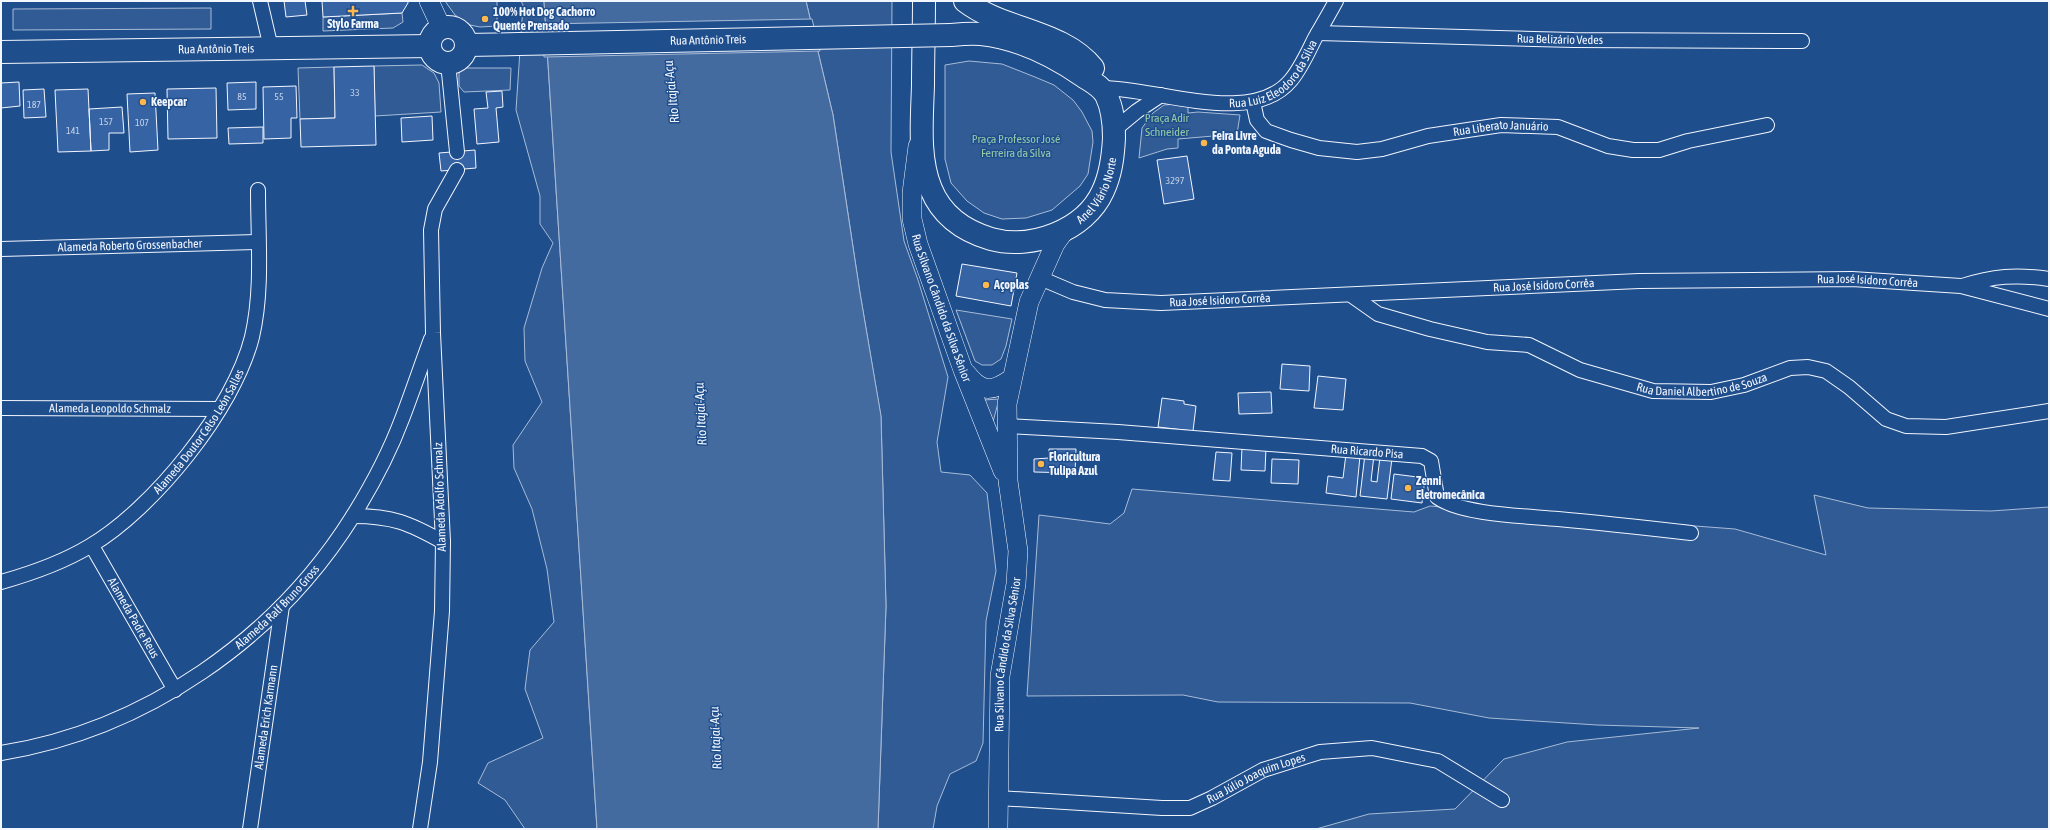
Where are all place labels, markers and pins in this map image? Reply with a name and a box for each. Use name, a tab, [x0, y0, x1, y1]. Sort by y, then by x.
place label: 100% Hot Dog Cachorro Quente Prensado	[493, 5, 596, 33]
marker: Stylo Farma	[348, 6, 358, 16]
marker: 100% Hot Dog Cachorro Quente Prensado	[480, 14, 490, 24]
place label: Stylo Farma	[327, 17, 379, 31]
place label: Keepcar	[151, 95, 187, 109]
marker: Keepcar	[138, 97, 148, 107]
place label: Feira Livre da Ponta Aguda	[1212, 129, 1281, 157]
marker: Feira Livre da Ponta Aguda	[1199, 138, 1209, 148]
place label: Açoplas	[993, 278, 1029, 292]
marker: Açoplas	[981, 280, 991, 290]
place label: Floricultura Tulipa Azul	[1049, 450, 1101, 478]
marker: Floricultura Tulipa Azul	[1036, 459, 1046, 469]
place label: Zenni Eletromecânica	[1416, 474, 1485, 502]
marker: Zenni Eletromecânica	[1403, 483, 1413, 493]

